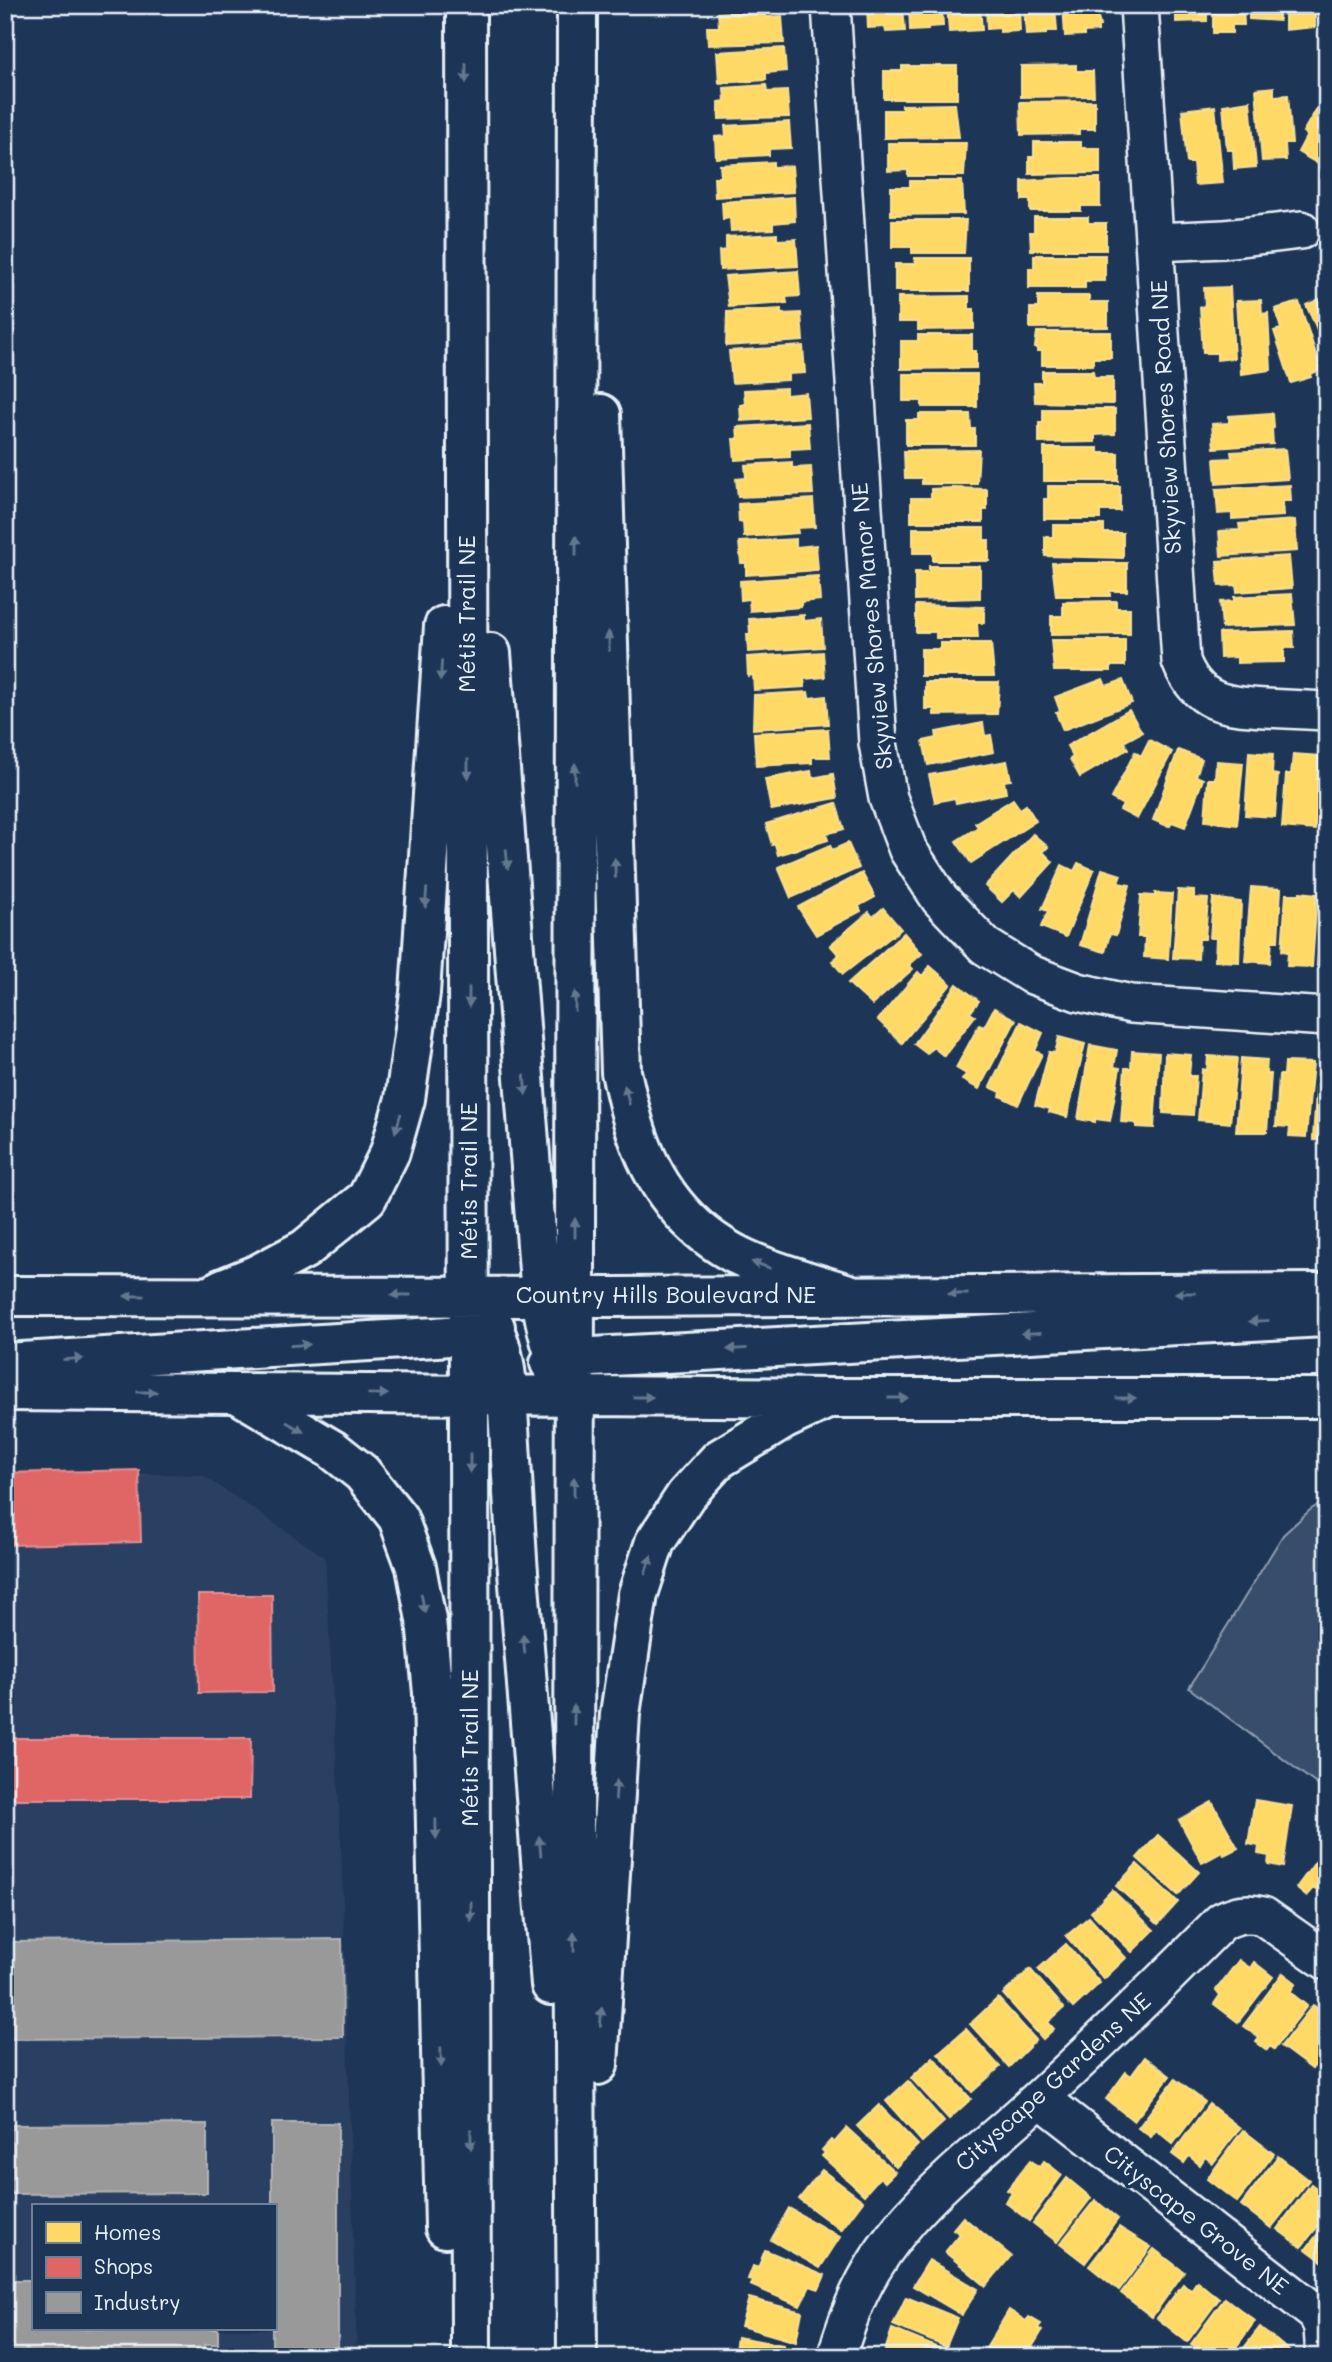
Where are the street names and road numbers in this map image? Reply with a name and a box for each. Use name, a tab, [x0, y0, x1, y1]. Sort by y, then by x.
street label: Skyview Shores Road NE	[1143, 279, 1187, 555]
street label: Skyview Shores Manor NE	[844, 481, 898, 771]
street label: Métis Trail NE	[451, 535, 481, 693]
street label: Métis Trail NE	[453, 1102, 483, 1260]
street label: Country Hills Boulevard NE	[516, 1279, 816, 1309]
street label: Métis Trail NE	[454, 1669, 484, 1827]
street label: Cityscape Gardens NE	[948, 1985, 1157, 2177]
street label: Cityscape Grove NE	[1098, 2138, 1295, 2301]

